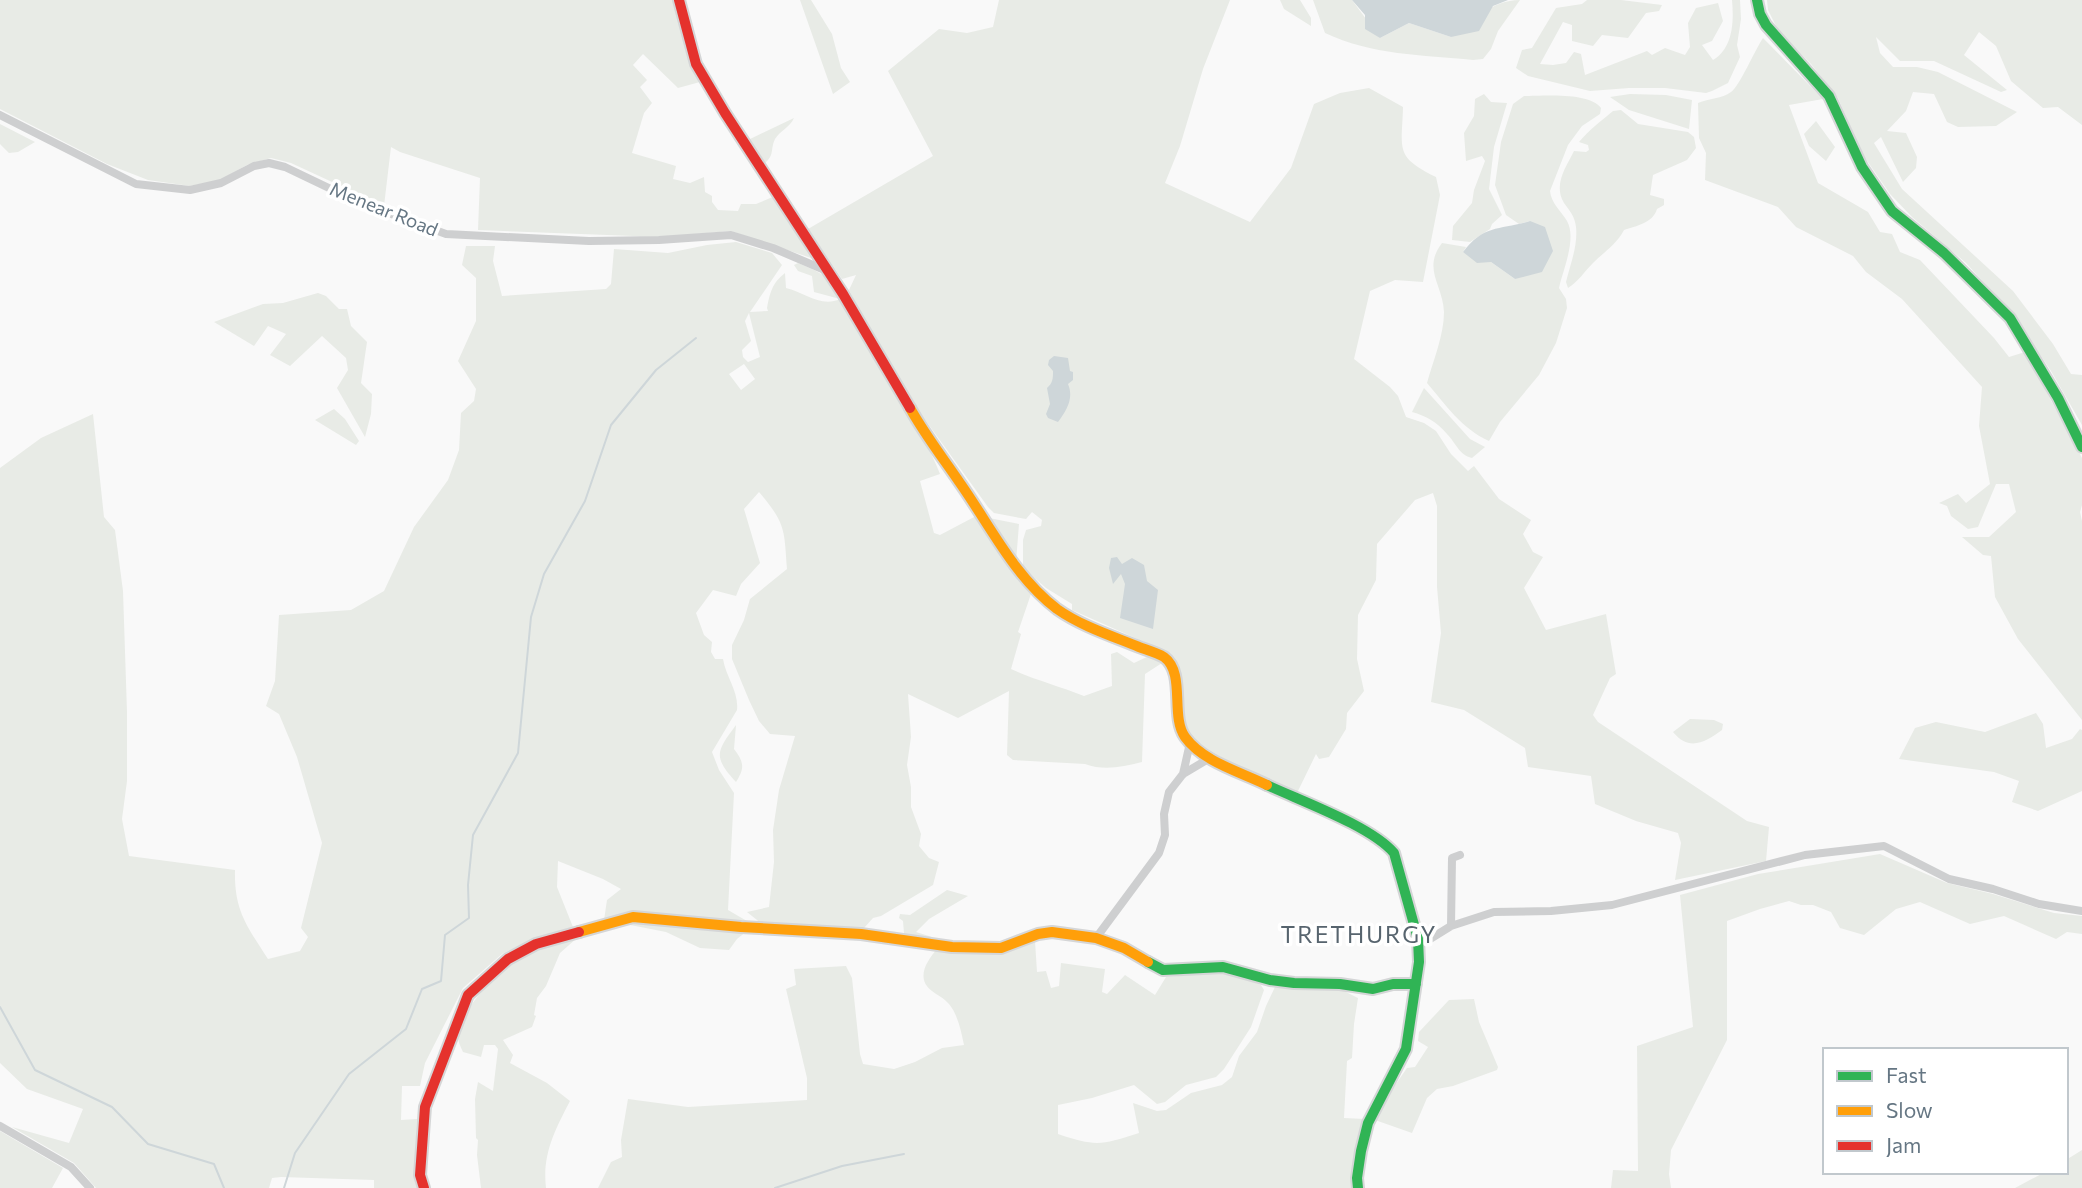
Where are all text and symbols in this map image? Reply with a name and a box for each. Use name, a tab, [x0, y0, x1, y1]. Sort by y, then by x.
street label: Menear Road	[327, 176, 442, 241]
district label: TRETHURGY	[1281, 920, 1437, 948]
legend	[1823, 1048, 2068, 1174]
text: Fast	[1886, 1062, 1927, 1087]
text: Slow	[1886, 1097, 1933, 1122]
text: Jam	[1886, 1132, 1921, 1157]

